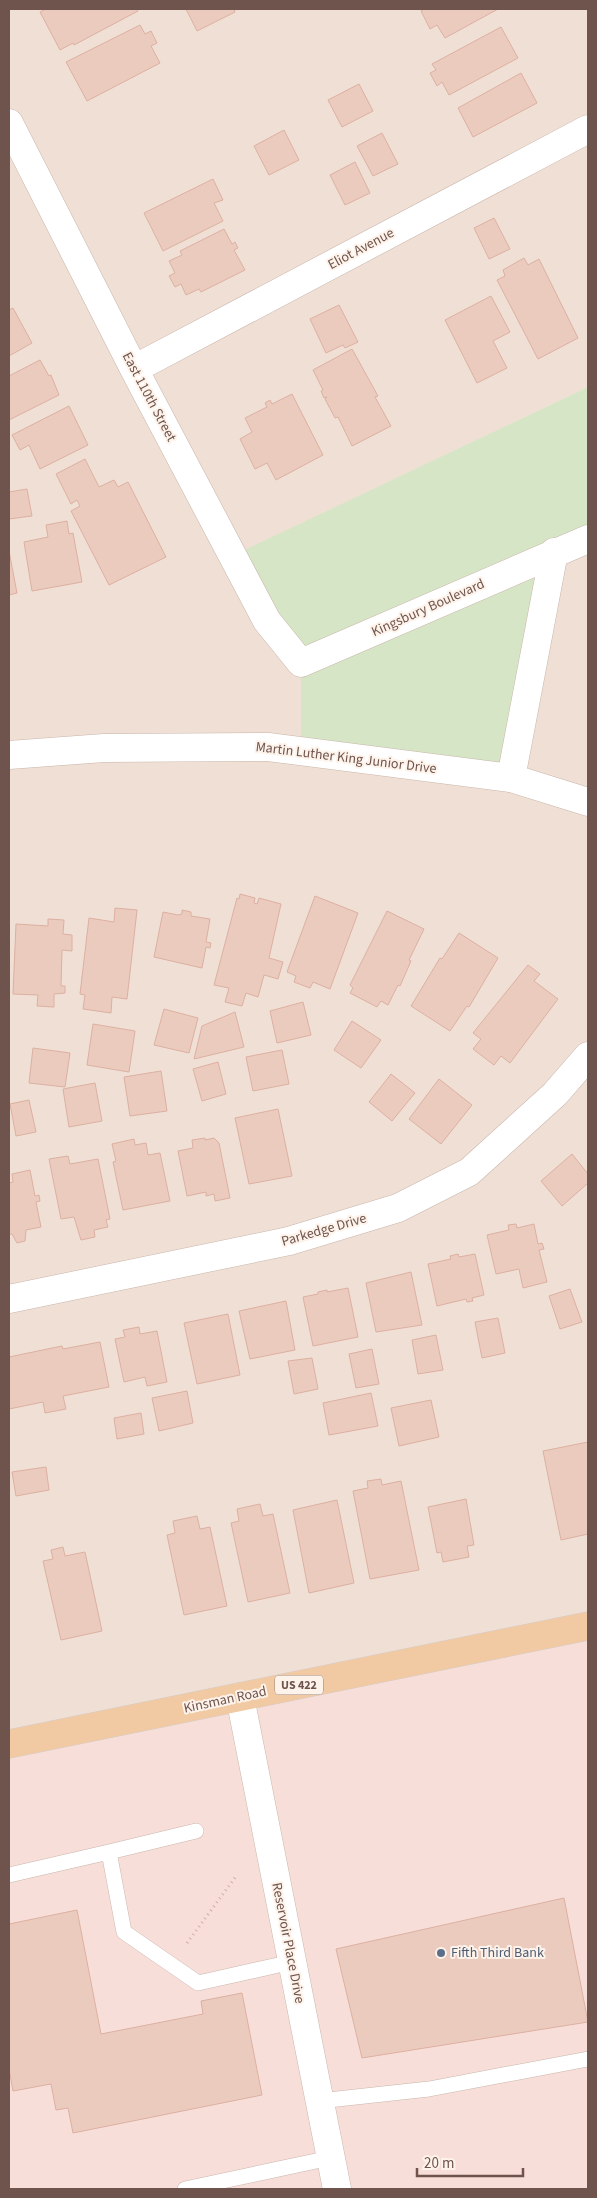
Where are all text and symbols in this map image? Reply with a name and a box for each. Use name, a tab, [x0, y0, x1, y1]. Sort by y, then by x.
street label: Eliot Avenue	[324, 223, 398, 275]
street label: East 110th Street	[117, 349, 181, 445]
street label: Kingsbury Boulevard	[368, 574, 488, 642]
street label: Martin Luther King Junior Drive	[254, 737, 438, 779]
street label: Parkedge Drive	[279, 1208, 369, 1252]
road number: US 422	[275, 1676, 323, 1694]
street label: Kinsman Road	[182, 1681, 268, 1719]
street label: Reservoir Place Drive	[266, 1881, 310, 2005]
place label: Fifth Third Bank	[451, 1943, 544, 1963]
marker: Fifth Third Bank	[435, 1947, 447, 1959]
scale bar	[417, 2146, 523, 2178]
text: 20 m	[424, 2153, 454, 2174]

